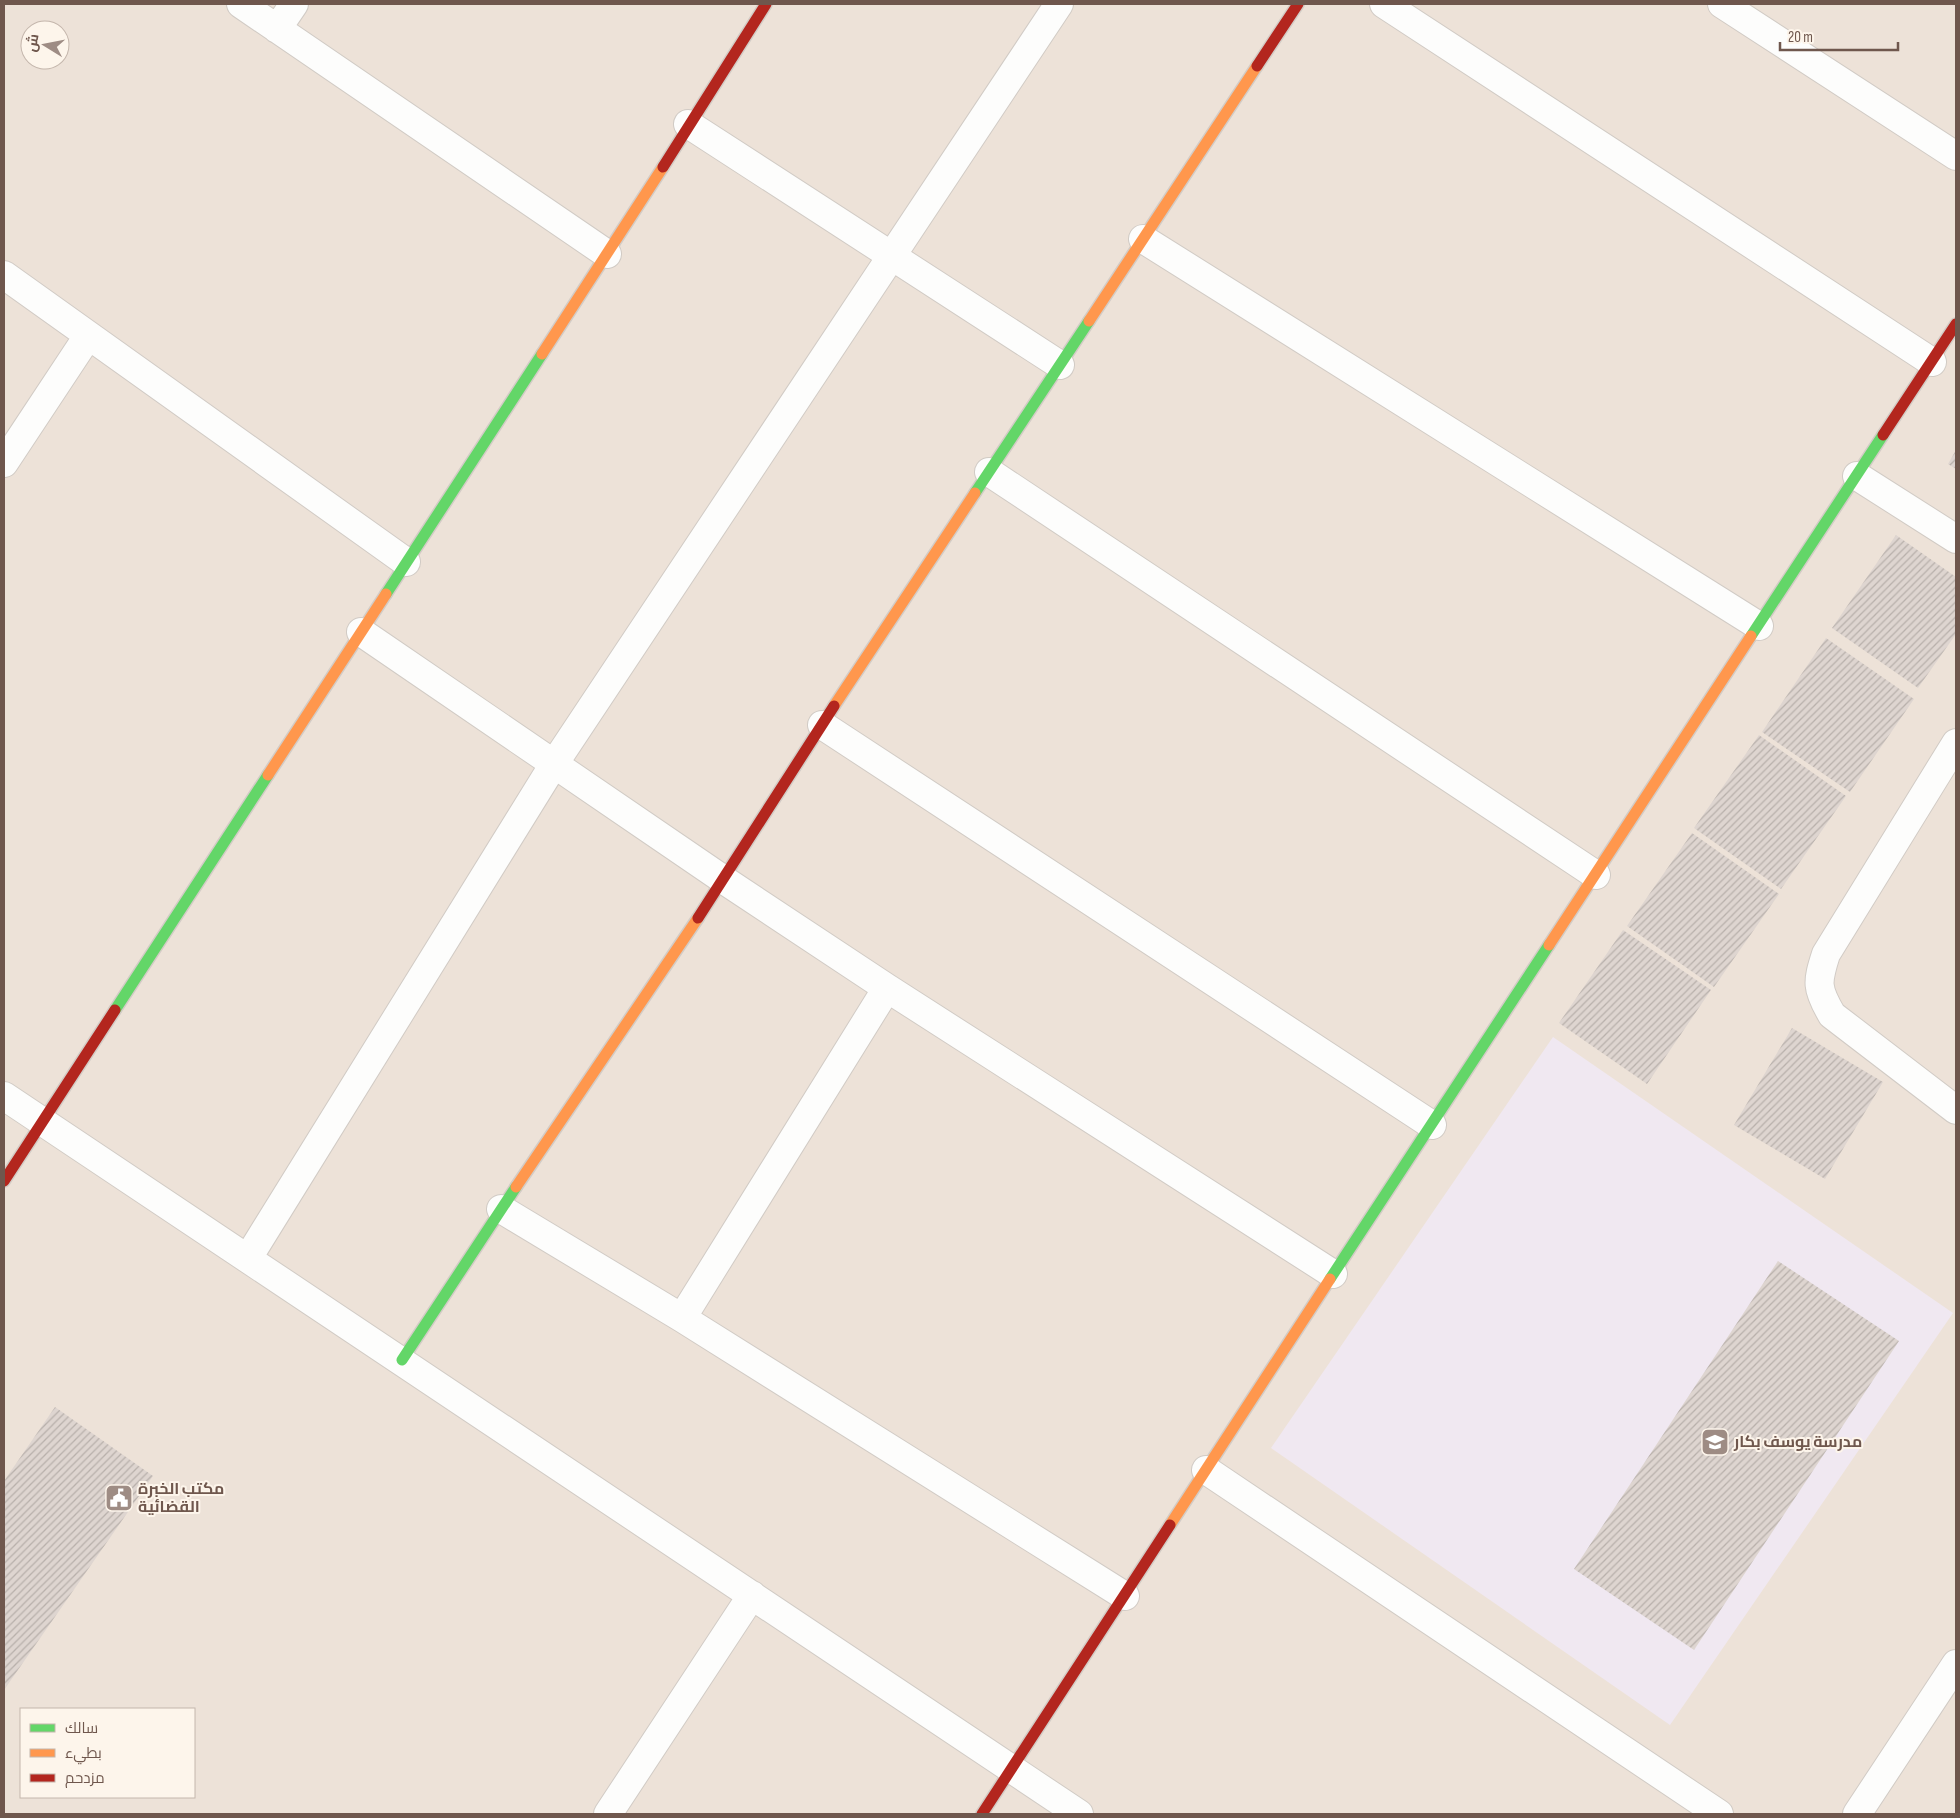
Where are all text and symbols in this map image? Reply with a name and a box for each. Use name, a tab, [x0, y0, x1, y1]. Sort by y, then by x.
north arrow	[20, 20, 70, 70]
scale bar	[1780, 20, 1898, 52]
text: 20 m	[1788, 28, 1813, 47]
text: ش	[23, 32, 43, 53]
school or university icon: مدرسة يوسف بكار	[1700, 1427, 1730, 1457]
place label: مدرسة يوسف بكار	[1733, 1433, 1862, 1452]
place label: مكتب الخبرة القضائية	[138, 1480, 224, 1517]
public building icon: مكتب الخبرة القضائية	[104, 1483, 134, 1513]
legend	[20, 1708, 195, 1798]
text: سالك	[65, 1719, 98, 1738]
text: بطيء	[65, 1744, 102, 1765]
text: مزدحم	[65, 1769, 105, 1788]

